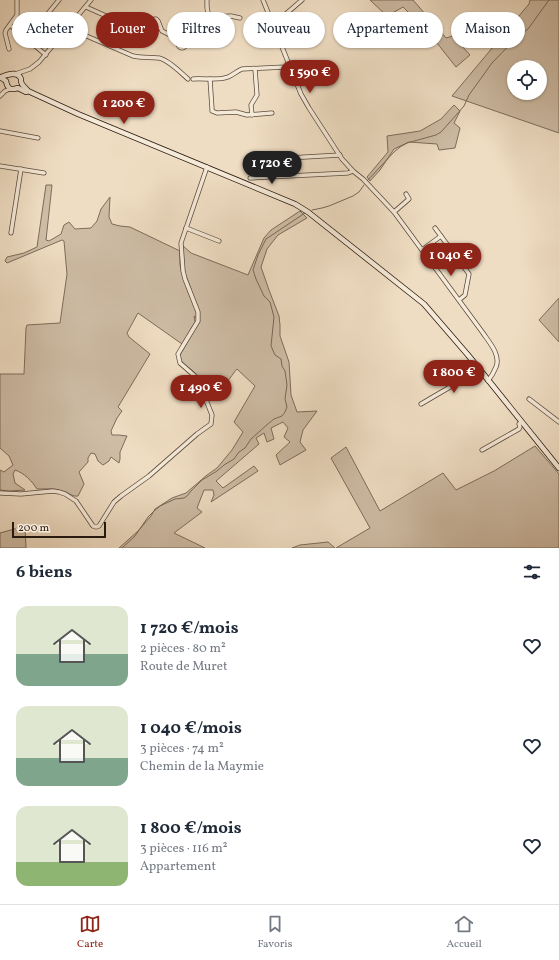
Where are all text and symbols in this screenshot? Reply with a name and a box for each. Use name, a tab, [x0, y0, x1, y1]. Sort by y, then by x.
chip: Acheter	[12, 12, 88, 48]
chip: Louer	[96, 12, 159, 48]
chip: Filtres	[167, 12, 235, 48]
chip: Nouveau	[243, 12, 325, 48]
chip: Appartement	[333, 12, 443, 48]
chip: Maison	[451, 12, 525, 48]
pin: 1 590 €	[273, 60, 347, 94]
map controls	[507, 60, 547, 100]
button: locate	[507, 60, 547, 100]
text: 1 590 €	[289, 64, 331, 82]
pin: 1 200 €	[87, 91, 161, 125]
text: 1 200 €	[103, 95, 145, 113]
pin: 1 720 €	[235, 151, 309, 185]
text: 1 720 €	[252, 155, 292, 173]
pin: 1 040 €	[414, 243, 488, 277]
text: 1 040 €	[429, 247, 473, 265]
pin: 1 800 €	[417, 360, 491, 394]
text: 1 800 €	[432, 364, 476, 382]
pin: 1 490 €	[164, 375, 238, 409]
text: 1 490 €	[180, 379, 222, 397]
scale bar	[12, 520, 106, 539]
text: 200 m	[18, 521, 49, 536]
text: 6 biens	[16, 561, 72, 584]
icon: filters	[521, 561, 543, 583]
text: 1 720 €/mois	[140, 617, 239, 640]
icon: home	[48, 622, 96, 670]
icon: heart	[521, 635, 543, 657]
text: 2 pièces · 80 m²	[140, 640, 226, 658]
text: Route de Muret	[140, 658, 228, 676]
text: 1 040 €/mois	[140, 717, 242, 740]
icon: home	[48, 722, 96, 770]
icon: heart	[521, 735, 543, 757]
text: 3 pièces · 74 m²	[140, 740, 224, 758]
text: Chemin de la Maymie	[140, 758, 264, 776]
text: 1 800 €/mois	[140, 817, 242, 840]
icon: home	[48, 822, 96, 870]
icon: heart	[521, 835, 543, 857]
text: 3 pièces · 116 m²	[140, 840, 228, 858]
text: Appartement	[140, 858, 216, 876]
tab: Carte	[77, 913, 103, 952]
tab: Favoris	[257, 913, 292, 952]
tab: Accueil	[447, 913, 482, 952]

